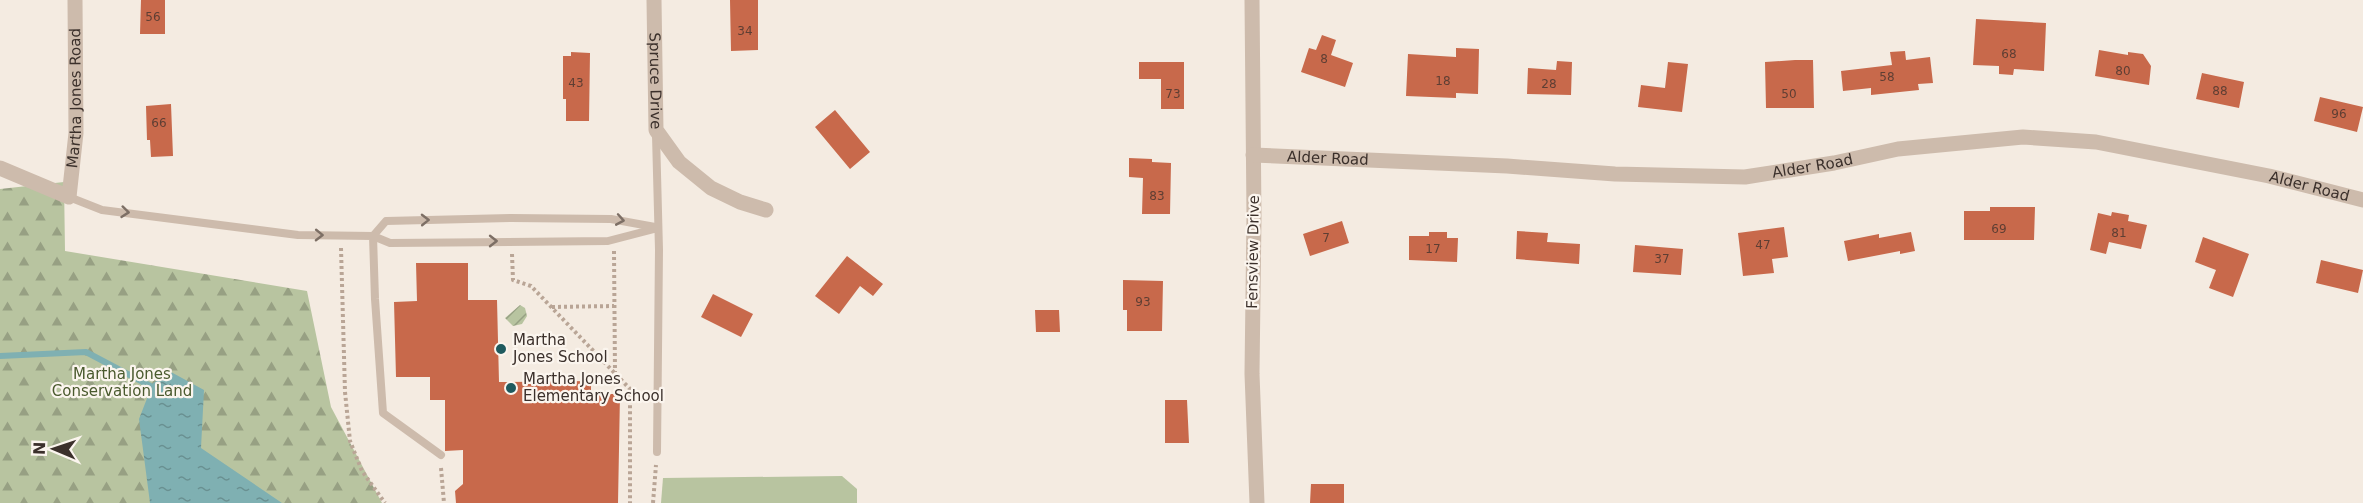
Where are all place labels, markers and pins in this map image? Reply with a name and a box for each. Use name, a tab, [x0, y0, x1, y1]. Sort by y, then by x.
place label: Martha Jones School	[512, 331, 608, 366]
marker: Martha Jones School	[494, 342, 508, 356]
place label: Martha Jones Elementary School	[523, 370, 664, 405]
marker: Martha Jones Elementary School	[504, 381, 518, 395]

